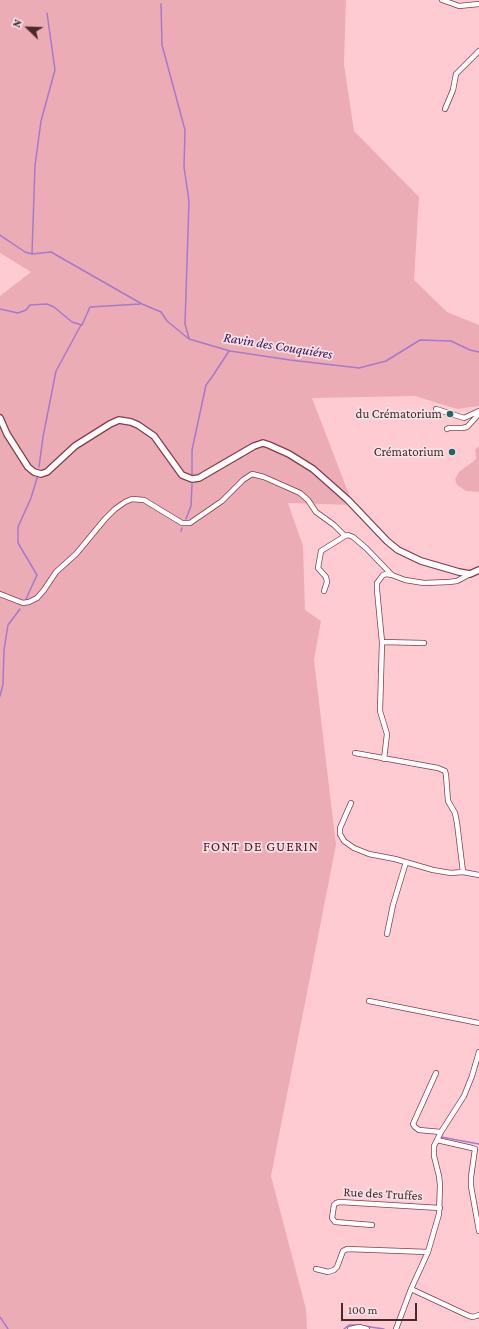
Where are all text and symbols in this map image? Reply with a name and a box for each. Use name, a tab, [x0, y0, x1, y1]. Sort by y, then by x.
north arrow	[8, 8, 48, 48]
text: N	[10, 18, 24, 29]
water label: Ravin des Couquiéres	[222, 329, 334, 363]
place label: du Crématorium	[356, 406, 442, 422]
marker: du Crématorium	[445, 409, 455, 419]
place label: Crématorium	[374, 444, 444, 460]
marker: Crématorium	[447, 447, 457, 457]
district label: FONT DE GUERIN	[203, 839, 319, 855]
street label: Rue des Truffes	[343, 1184, 423, 1204]
scale bar	[343, 1295, 419, 1321]
text: 100 m	[348, 1303, 377, 1317]

